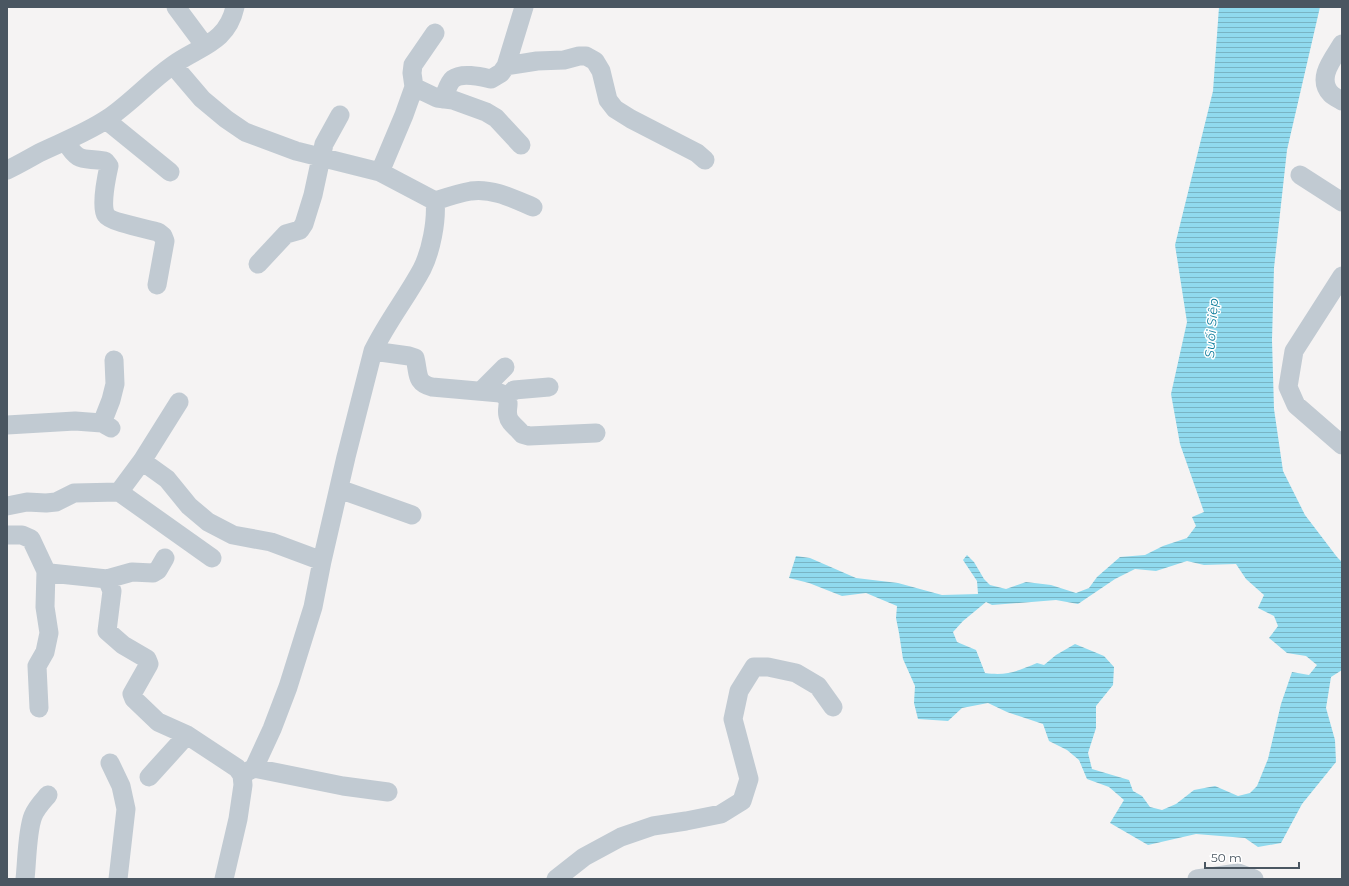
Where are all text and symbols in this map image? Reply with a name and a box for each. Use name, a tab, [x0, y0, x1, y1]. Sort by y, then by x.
water label: Suối Siệp	[1201, 297, 1221, 358]
scale bar	[1205, 844, 1299, 870]
text: 50 m	[1211, 850, 1242, 865]

